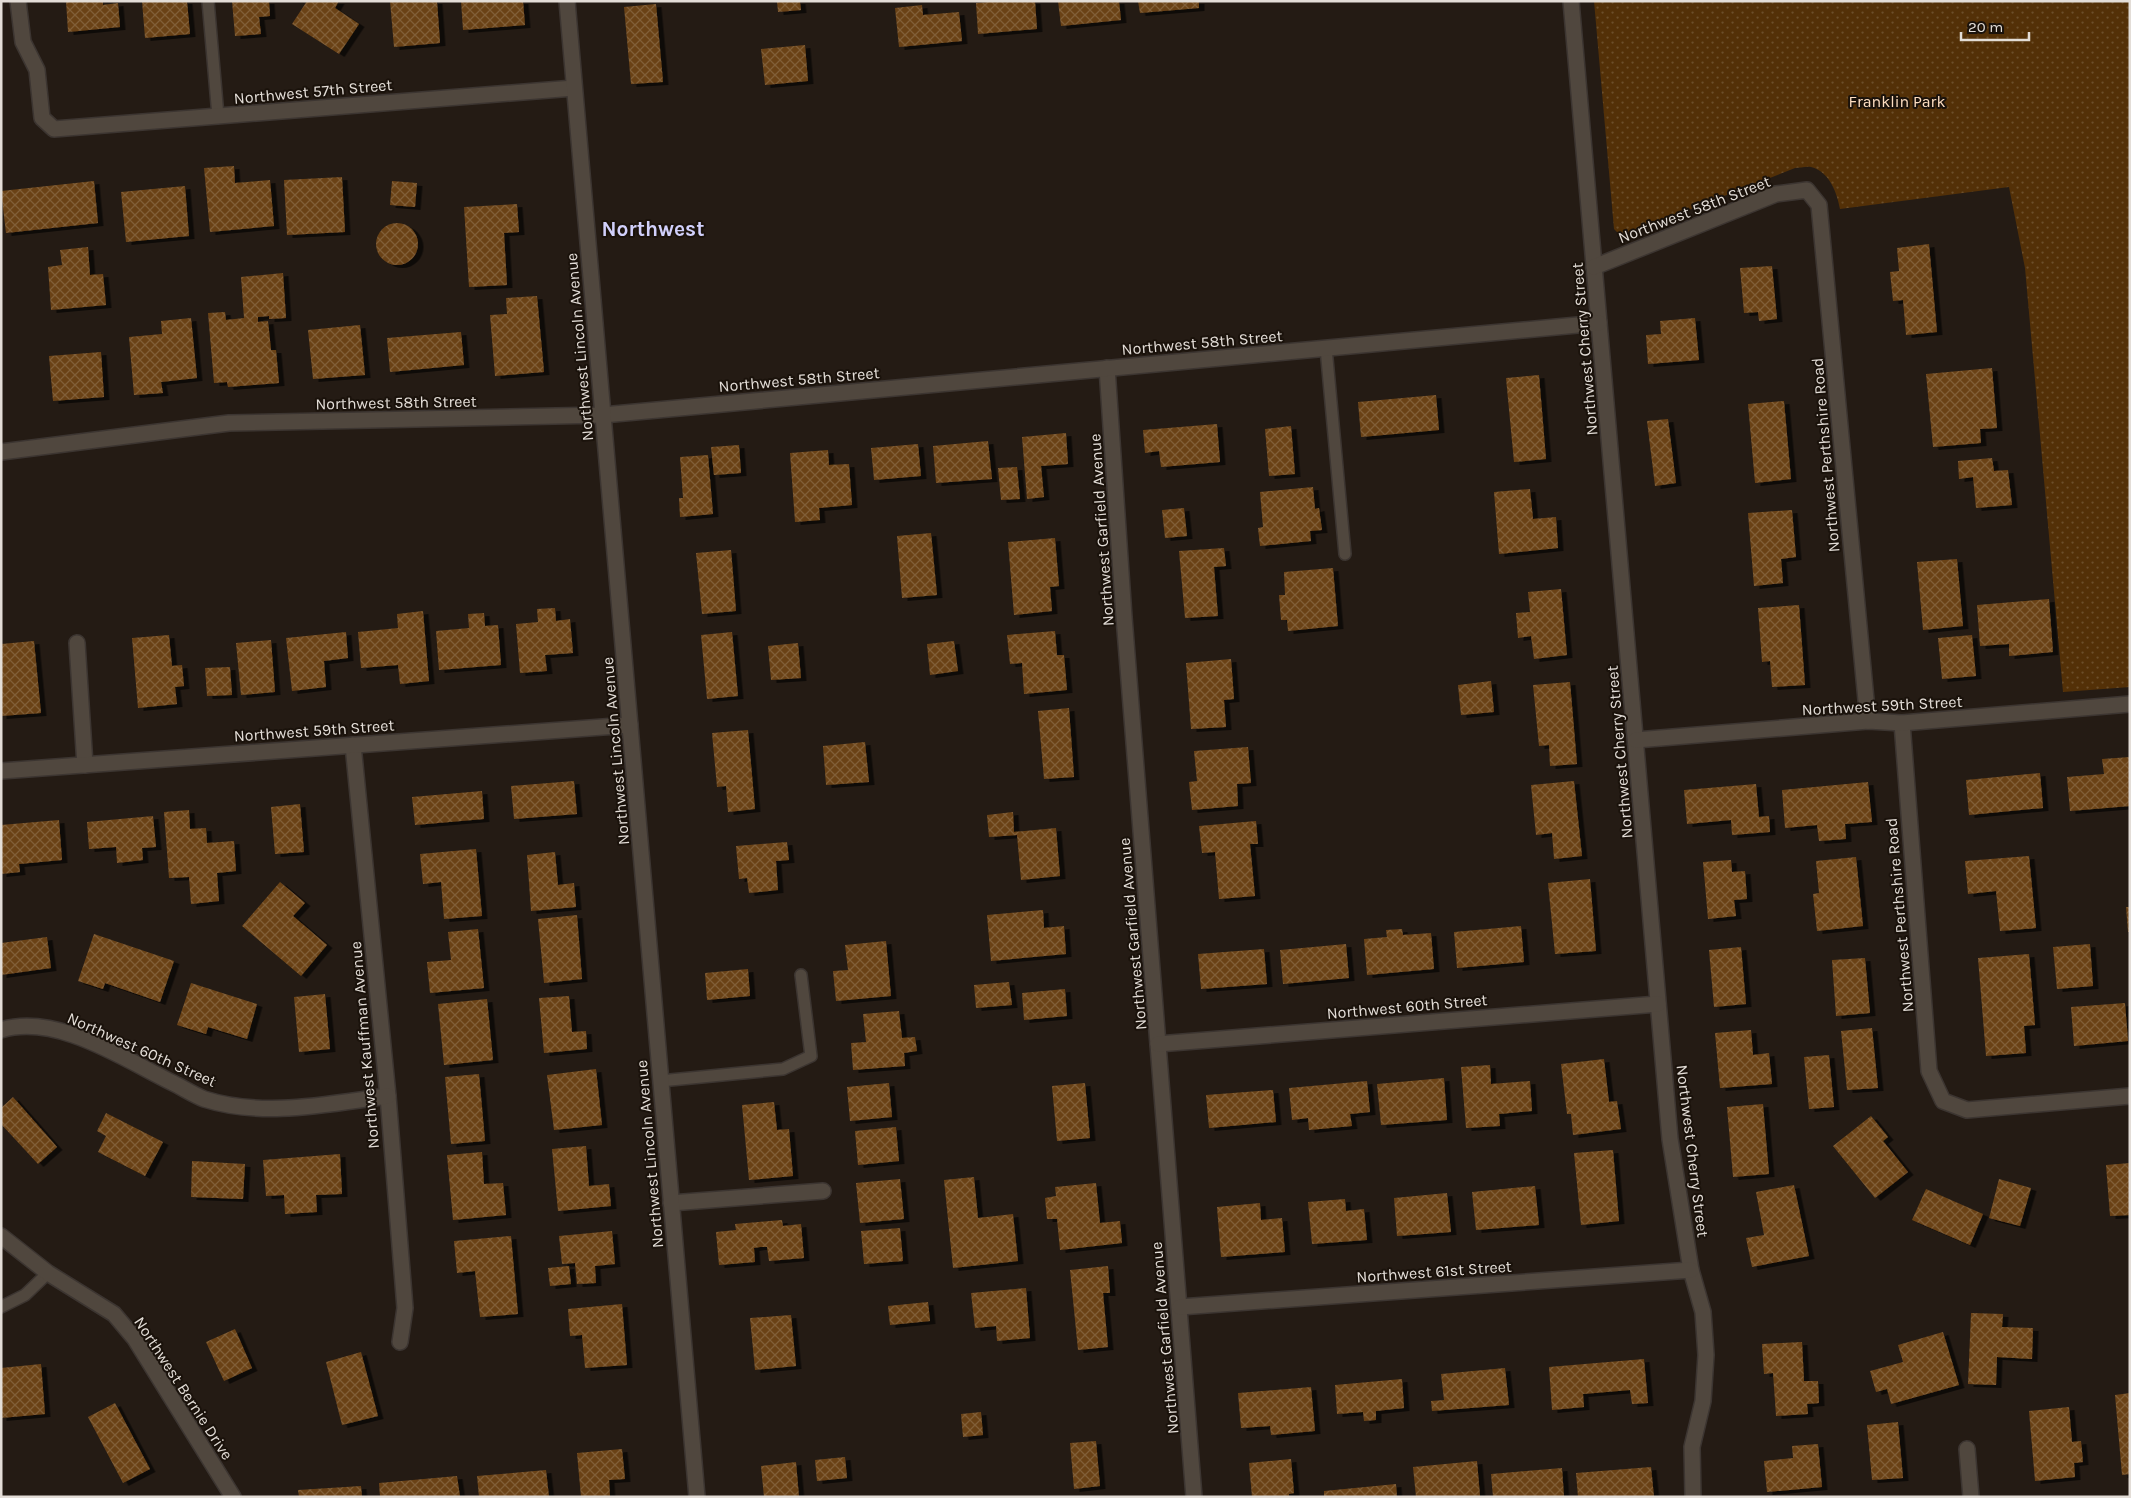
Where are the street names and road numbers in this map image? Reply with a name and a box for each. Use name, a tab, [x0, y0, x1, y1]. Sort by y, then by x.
street label: Northwest 57th Street	[233, 75, 393, 108]
street label: Northwest 58th Street	[1615, 172, 1773, 247]
street label: Northwest Lincoln Avenue	[562, 252, 597, 442]
street label: Northwest Cherry Street	[1567, 262, 1602, 436]
street label: Northwest 58th Street	[1121, 326, 1283, 359]
street label: Northwest Perthshire Road	[1808, 357, 1843, 553]
street label: Northwest 58th Street	[718, 363, 880, 396]
street label: Northwest 58th Street	[315, 392, 477, 413]
street label: Northwest Garfield Avenue	[1085, 433, 1118, 627]
street label: Northwest Lincoln Avenue	[598, 656, 633, 846]
street label: Northwest Cherry Street	[1602, 665, 1637, 839]
street label: Northwest 59th Street	[1801, 692, 1963, 719]
street label: Northwest 59th Street	[233, 715, 395, 746]
street label: Northwest Perthshire Road	[1882, 817, 1917, 1013]
street label: Northwest Garfield Avenue	[1115, 837, 1150, 1031]
street label: Northwest Kauffman Avenue	[346, 940, 383, 1150]
street label: Northwest 60th Street	[1326, 990, 1488, 1023]
street label: Northwest 60th Street	[64, 1008, 219, 1091]
street label: Northwest Lincoln Avenue	[632, 1059, 667, 1249]
street label: Northwest Cherry Street	[1672, 1064, 1713, 1238]
street label: Northwest Garfield Avenue	[1147, 1241, 1182, 1435]
street label: Northwest 61st Street	[1356, 1257, 1512, 1286]
street label: Northwest Bernie Drive	[130, 1313, 237, 1463]

